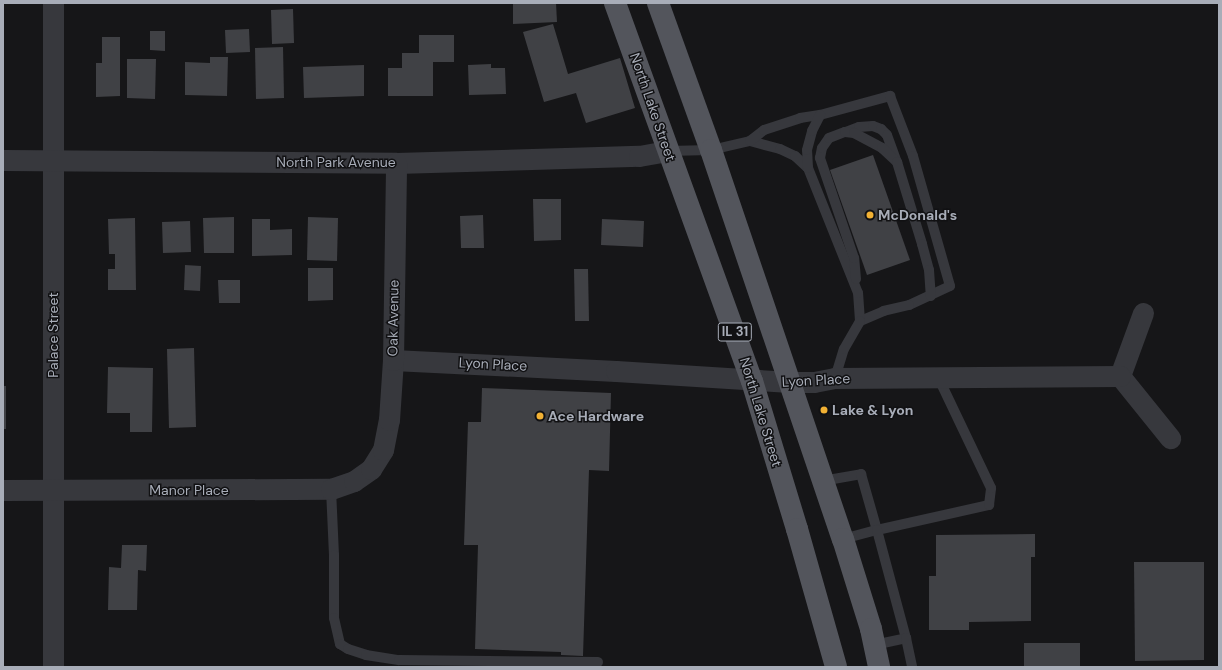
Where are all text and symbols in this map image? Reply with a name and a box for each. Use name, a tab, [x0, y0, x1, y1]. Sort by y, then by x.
street label: North Lake Street	[627, 51, 679, 163]
street label: North Park Avenue	[276, 154, 396, 170]
place label: McDonald's	[878, 207, 957, 223]
marker: McDonald's	[865, 210, 875, 220]
street label: Oak Avenue	[384, 279, 402, 357]
street label: Palace Street	[45, 292, 61, 378]
road number: IL 31	[717, 321, 753, 343]
street label: Lyon Place	[458, 354, 528, 374]
street label: North Lake Street	[736, 355, 786, 469]
street label: Lyon Place	[781, 370, 851, 390]
place label: Lake & Lyon	[832, 402, 913, 418]
marker: Lake & Lyon	[819, 405, 829, 415]
place label: Ace Hardware	[548, 408, 644, 424]
marker: Ace Hardware	[535, 411, 545, 421]
street label: Manor Place	[149, 482, 229, 498]

